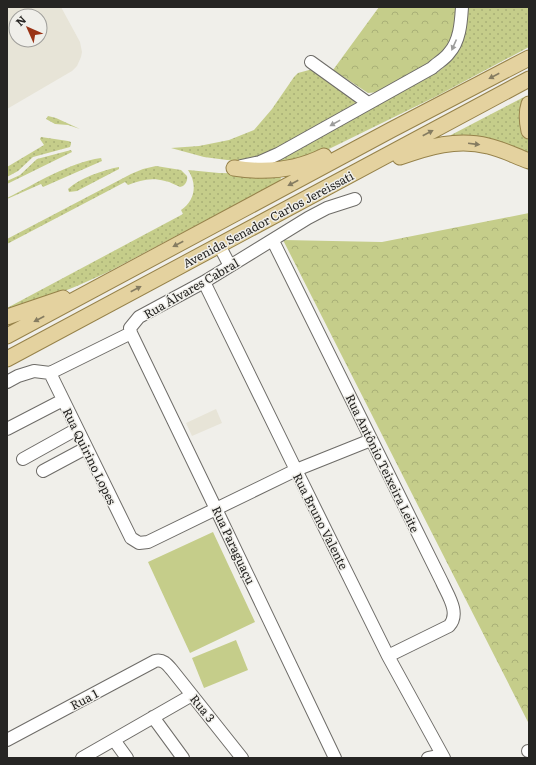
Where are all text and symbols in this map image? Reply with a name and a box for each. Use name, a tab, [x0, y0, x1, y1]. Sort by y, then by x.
north arrow	[8, 8, 48, 48]
text: N	[11, 11, 29, 29]
one-way arrow	[451, 39, 457, 50]
one-way arrow	[489, 73, 500, 79]
one-way arrow	[329, 119, 341, 126]
one-way arrow	[422, 130, 433, 137]
one-way arrow	[468, 141, 480, 147]
street label: Avenida Senador Carlos Jereissati	[179, 166, 357, 272]
one-way arrow	[287, 179, 299, 186]
one-way arrow	[172, 241, 184, 247]
street label: Rua Álvares Cabral	[140, 253, 242, 323]
one-way arrow	[130, 286, 142, 293]
one-way arrow	[33, 316, 45, 322]
street label: Rua Antônio Teixeira Leite	[342, 391, 424, 535]
street label: Rua Quirino Lopes	[59, 405, 122, 508]
street label: Rua Bruno Valente	[289, 470, 353, 572]
street label: Rua Paraguaçu	[208, 503, 260, 588]
street label: Rua 1	[67, 684, 101, 714]
street label: Rua 3	[186, 690, 220, 726]

